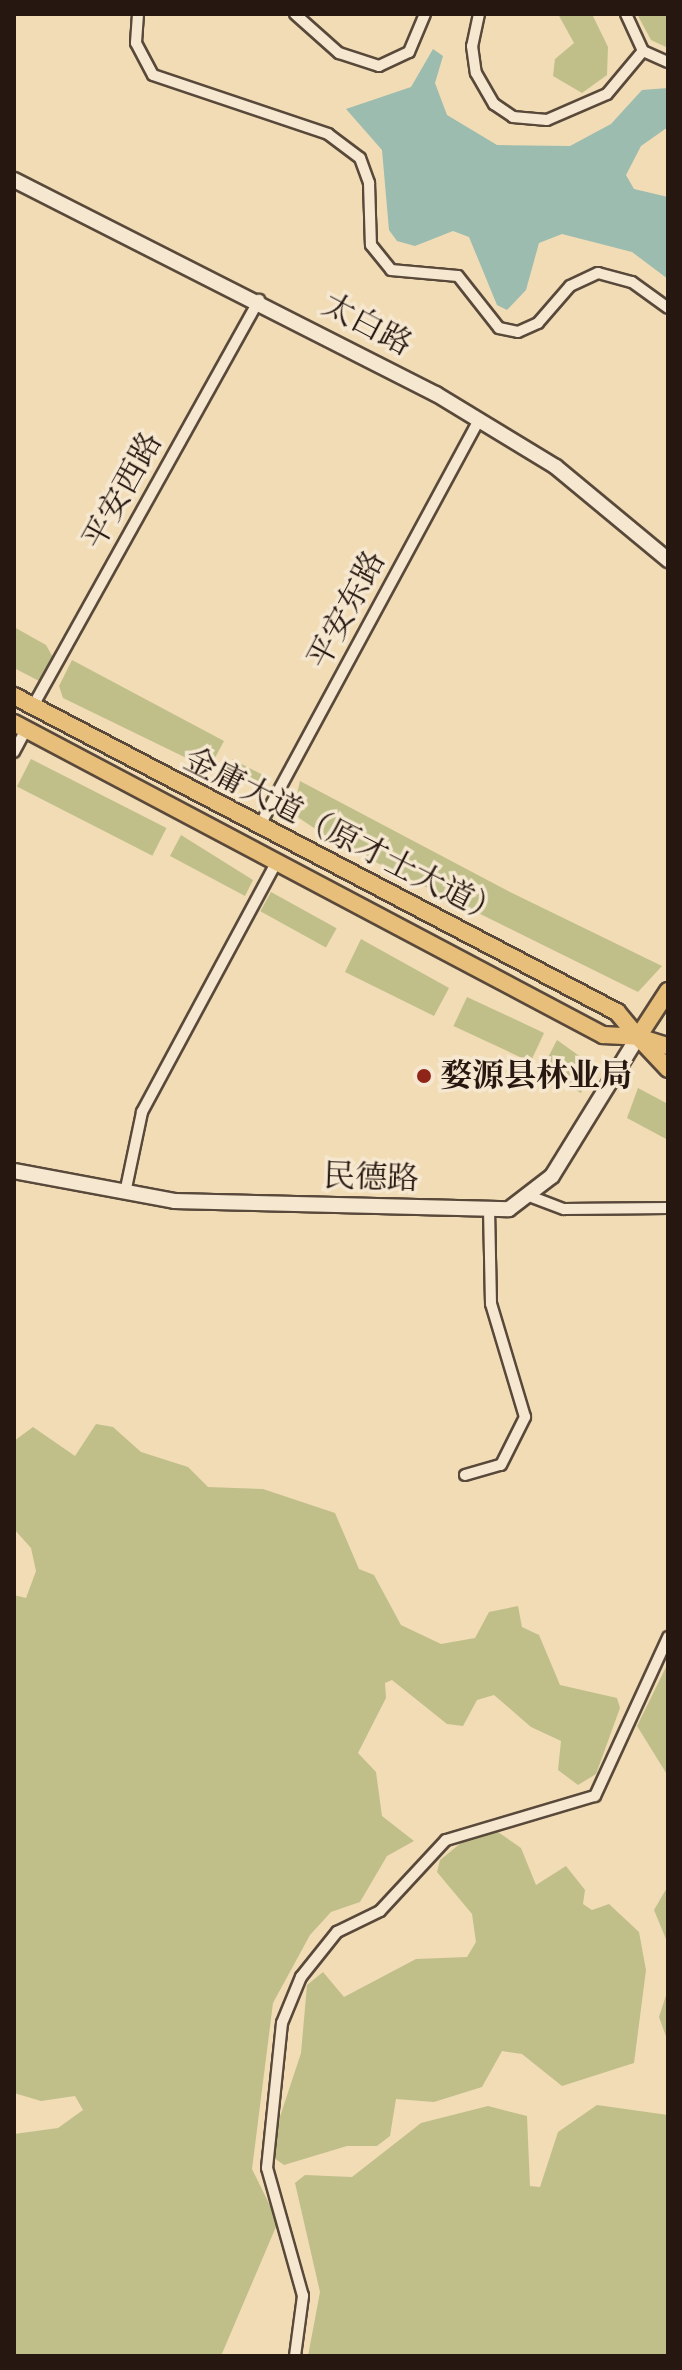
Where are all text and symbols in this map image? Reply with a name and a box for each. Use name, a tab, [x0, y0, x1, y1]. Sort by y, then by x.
street label: 太白路	[316, 286, 418, 364]
street label: 平安西路	[75, 426, 171, 556]
street label: 平安东路	[300, 544, 394, 676]
street label: 金庸大道（原才士大道）	[177, 740, 509, 934]
place label: 婺源县林业局	[440, 1057, 632, 1095]
marker: 婺源县林业局	[415, 1067, 433, 1085]
street label: 民德路	[322, 1157, 420, 1199]

